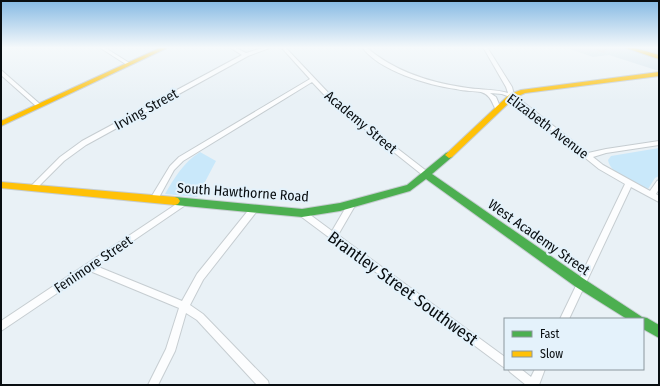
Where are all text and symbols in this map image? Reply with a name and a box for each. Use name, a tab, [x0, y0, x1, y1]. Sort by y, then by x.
street label: Irving Street	[112, 85, 181, 134]
street label: Academy Street	[321, 87, 401, 158]
street label: Elizabeth Avenue	[504, 90, 592, 163]
street label: South Hawthorne Road	[176, 179, 309, 206]
street label: West Academy Street	[485, 196, 593, 279]
street label: Brantley Street Southwest	[323, 227, 482, 350]
street label: Fenimore Street	[51, 232, 136, 297]
legend	[504, 318, 644, 370]
text: Fast	[540, 327, 559, 341]
text: Slow	[540, 347, 563, 361]

